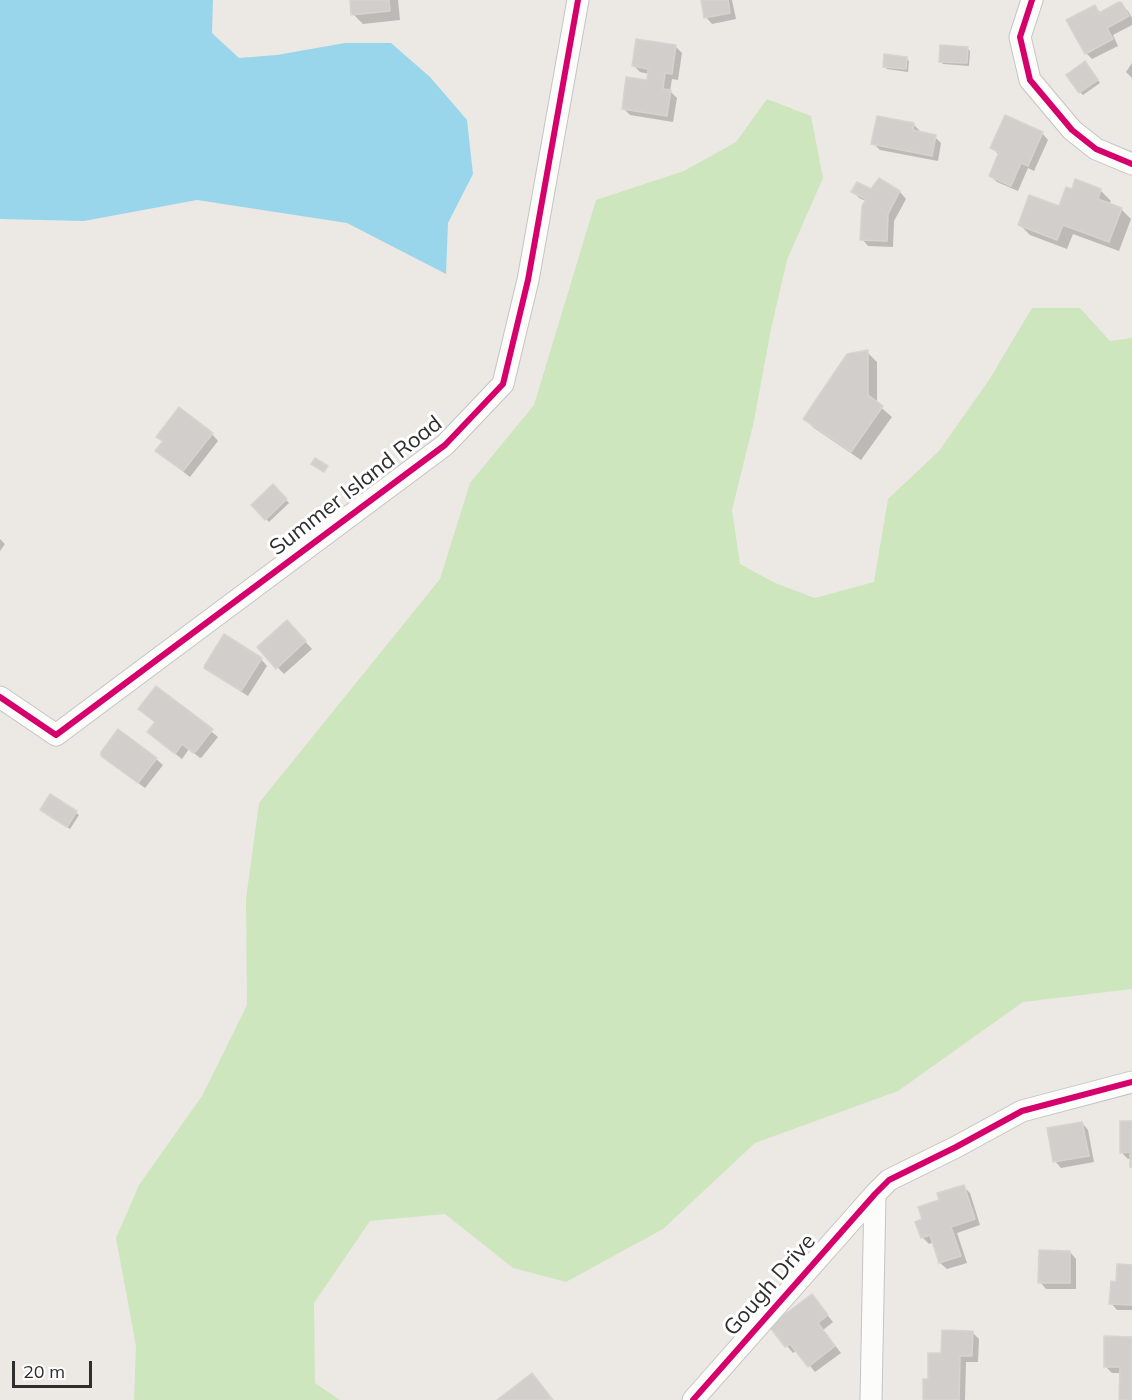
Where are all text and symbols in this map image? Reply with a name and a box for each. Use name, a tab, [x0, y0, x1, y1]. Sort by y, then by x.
street label: Summer Island Road	[265, 410, 447, 562]
street label: Gough Drive	[719, 1229, 821, 1341]
scale bar	[15, 1349, 94, 1387]
text: 20 m	[23, 1360, 65, 1383]

